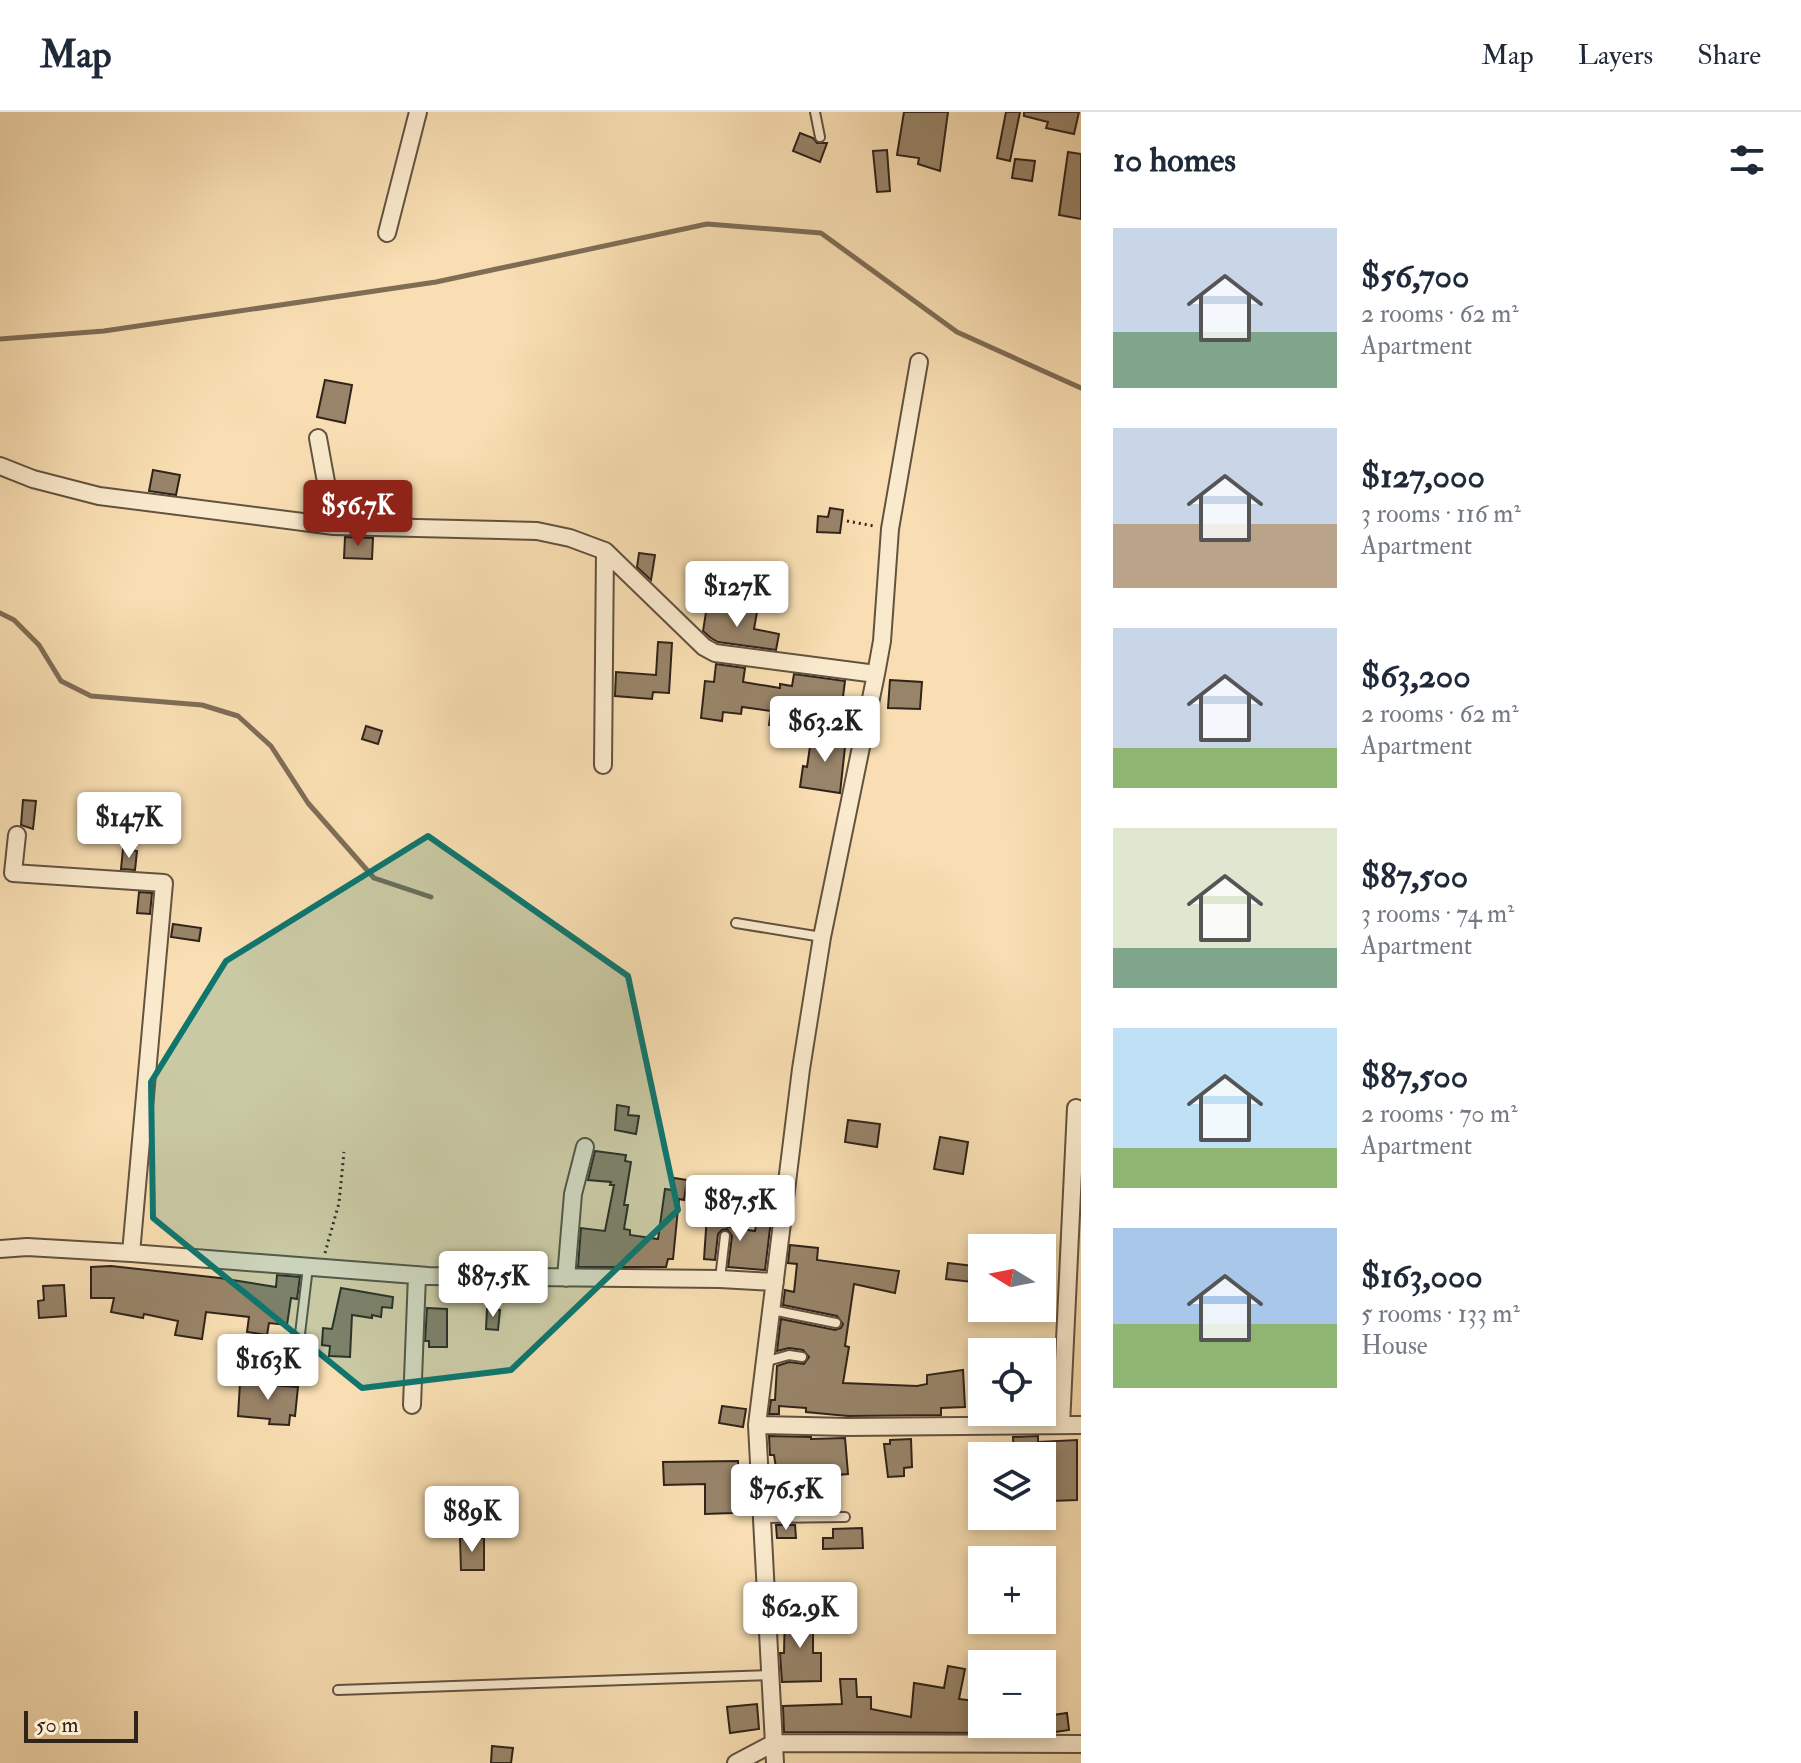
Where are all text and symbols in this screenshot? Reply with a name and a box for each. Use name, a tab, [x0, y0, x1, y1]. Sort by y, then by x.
text: Map	[40, 31, 111, 79]
text: Map	[1481, 38, 1534, 73]
text: Layers	[1578, 38, 1653, 73]
text: Share	[1697, 38, 1761, 73]
icon: filters	[1725, 138, 1769, 182]
text: 10 homes	[1113, 139, 1236, 182]
text: $56,700	[1361, 255, 1469, 298]
icon: home	[1177, 260, 1273, 356]
text: 2 rooms · 62 m²	[1361, 298, 1519, 330]
text: Apartment	[1361, 330, 1472, 362]
text: $127,000	[1361, 455, 1485, 498]
icon: home	[1177, 460, 1273, 556]
pin: $56.7K	[293, 480, 423, 548]
text: $56.7K	[321, 490, 395, 522]
text: 3 rooms · 116 m²	[1361, 498, 1521, 530]
text: Apartment	[1361, 530, 1472, 562]
pin: $127K	[681, 561, 793, 629]
text: $127K	[703, 571, 771, 603]
text: $63,200	[1361, 655, 1471, 698]
icon: home	[1177, 660, 1273, 756]
pin: $63.2K	[760, 696, 890, 764]
text: 2 rooms · 62 m²	[1361, 698, 1519, 730]
text: $63.2K	[788, 706, 862, 738]
text: Apartment	[1361, 730, 1472, 762]
pin: $147K	[73, 792, 185, 860]
text: $147K	[95, 802, 163, 834]
text: $87,500	[1361, 855, 1468, 898]
icon: home	[1177, 860, 1273, 956]
text: 3 rooms · 74 m²	[1361, 898, 1514, 930]
text: Apartment	[1361, 930, 1472, 962]
text: $87,500	[1361, 1055, 1468, 1098]
icon: home	[1177, 1060, 1273, 1156]
text: 2 rooms · 70 m²	[1361, 1098, 1518, 1130]
text: Apartment	[1361, 1130, 1472, 1162]
pin: $87.5K	[675, 1175, 805, 1243]
text: $87.5K	[704, 1185, 776, 1217]
north arrow	[968, 1234, 1056, 1322]
map controls	[968, 1234, 1056, 1738]
pin: $87.5K	[428, 1251, 558, 1319]
text: $163,000	[1361, 1255, 1483, 1298]
icon: home	[1177, 1260, 1273, 1356]
text: $87.5K	[457, 1261, 529, 1293]
text: 5 rooms · 133 m²	[1361, 1298, 1520, 1330]
text: House	[1361, 1330, 1428, 1362]
pin: $163K	[212, 1334, 324, 1402]
button: locate	[968, 1338, 1056, 1426]
text: $163K	[235, 1344, 301, 1376]
button: layers	[968, 1442, 1056, 1530]
pin: $76.5K	[721, 1464, 851, 1532]
text: $76.5K	[749, 1474, 823, 1506]
pin: $89K	[425, 1486, 519, 1554]
text: $89K	[443, 1496, 501, 1528]
button: +	[968, 1546, 1056, 1634]
pin: $62.9K	[735, 1582, 865, 1650]
text: $62.9K	[761, 1592, 839, 1624]
button: −	[968, 1650, 1056, 1738]
scale bar	[24, 1707, 138, 1743]
text: 50 m	[36, 1711, 78, 1739]

